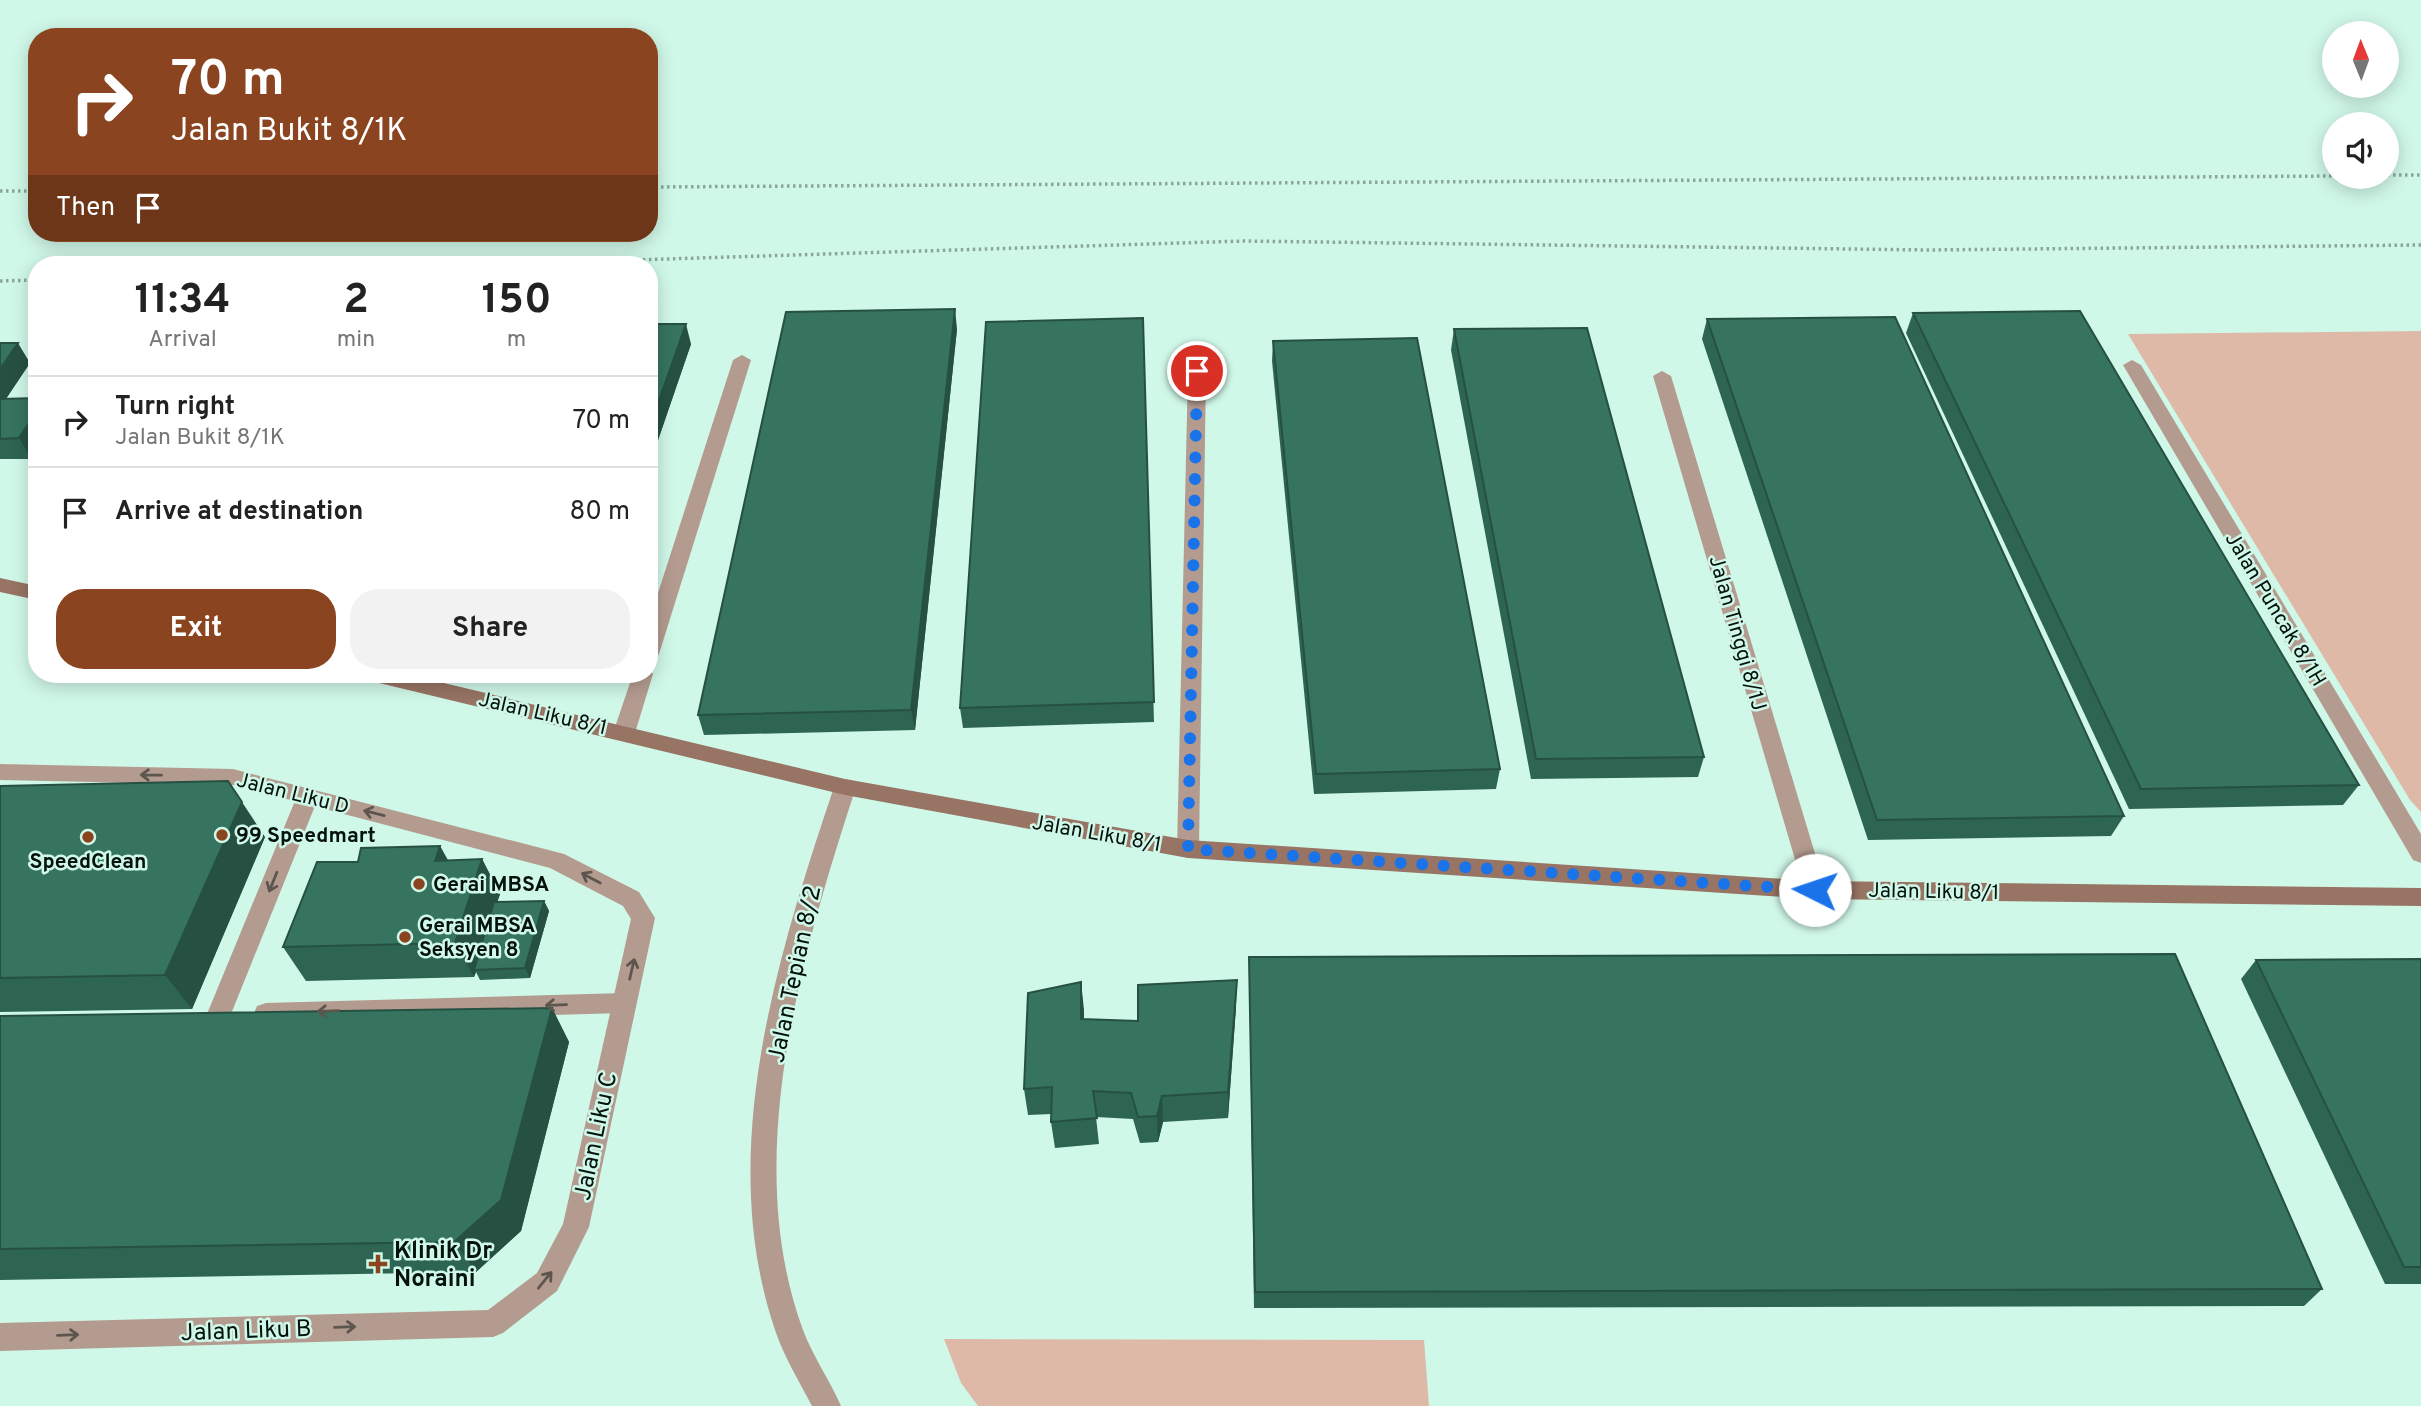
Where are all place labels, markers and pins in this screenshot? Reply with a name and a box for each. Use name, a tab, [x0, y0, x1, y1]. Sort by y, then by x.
pin	[1167, 341, 1227, 401]
place label: 99 Speedmart	[236, 823, 376, 850]
marker: 99 Speedmart	[214, 827, 230, 843]
marker: SpeedClean	[80, 829, 96, 845]
place label: SpeedClean	[30, 849, 146, 876]
place label: Gerai MBSA	[433, 872, 549, 899]
marker: Gerai MBSA	[411, 876, 427, 892]
place label: Gerai MBSA Seksyen 8	[419, 913, 535, 964]
marker: Gerai MBSA Seksyen 8	[397, 929, 413, 945]
place label: Klinik Dr Noraini	[394, 1237, 492, 1295]
marker: Klinik Dr Noraini	[368, 1254, 388, 1274]

